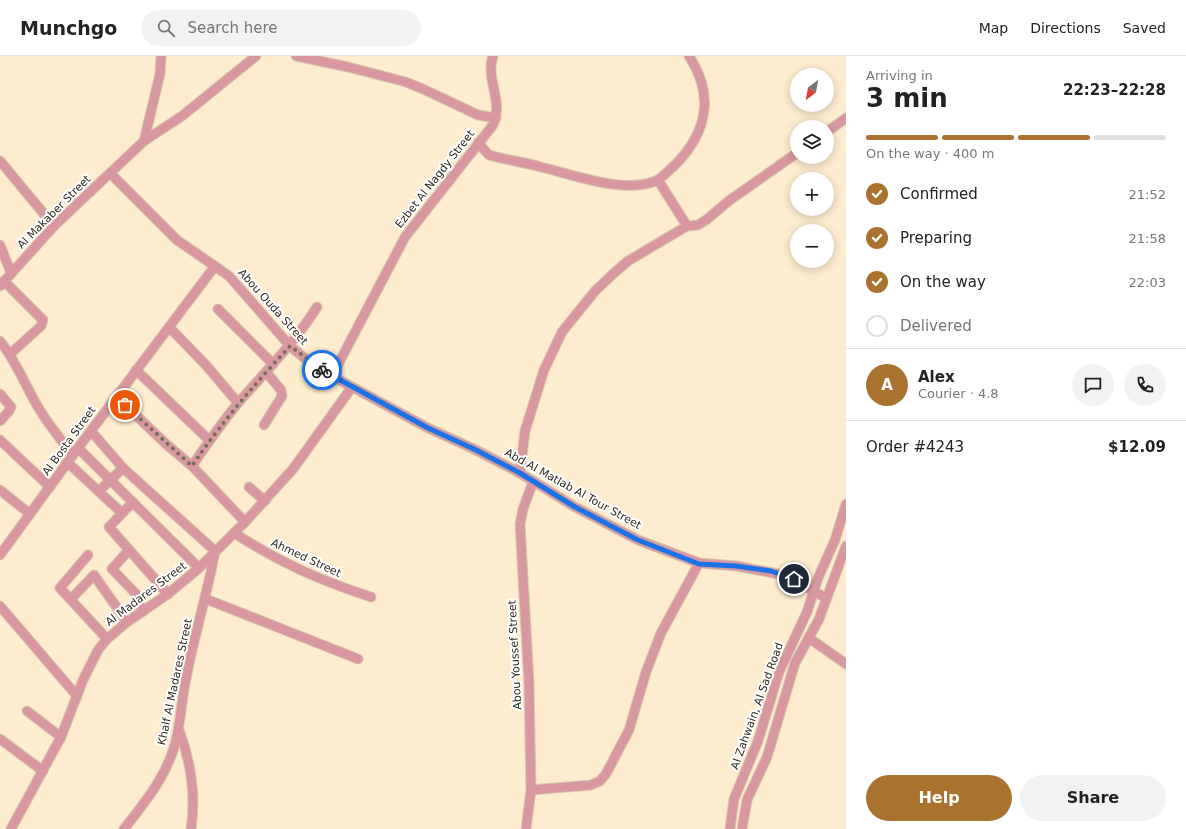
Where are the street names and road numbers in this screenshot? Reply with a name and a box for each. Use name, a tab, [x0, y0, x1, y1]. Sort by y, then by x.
street label: Ezbet Al Nagdy Street	[393, 127, 478, 231]
street label: Al Makaber Street	[15, 172, 94, 251]
street label: Abou Ouda Street	[235, 266, 311, 348]
street label: Al Bosta Street	[40, 403, 99, 478]
street label: Abd Al Matlab Al Tour Street	[503, 446, 644, 532]
street label: Ahmed Street	[269, 536, 344, 580]
street label: Al Madares Street	[103, 559, 189, 629]
street label: Abou Youssef Street	[506, 599, 524, 710]
street label: Khalf Al Madares Street	[155, 617, 195, 746]
street label: Al Zahwain, Al Sad Road	[728, 641, 786, 771]

